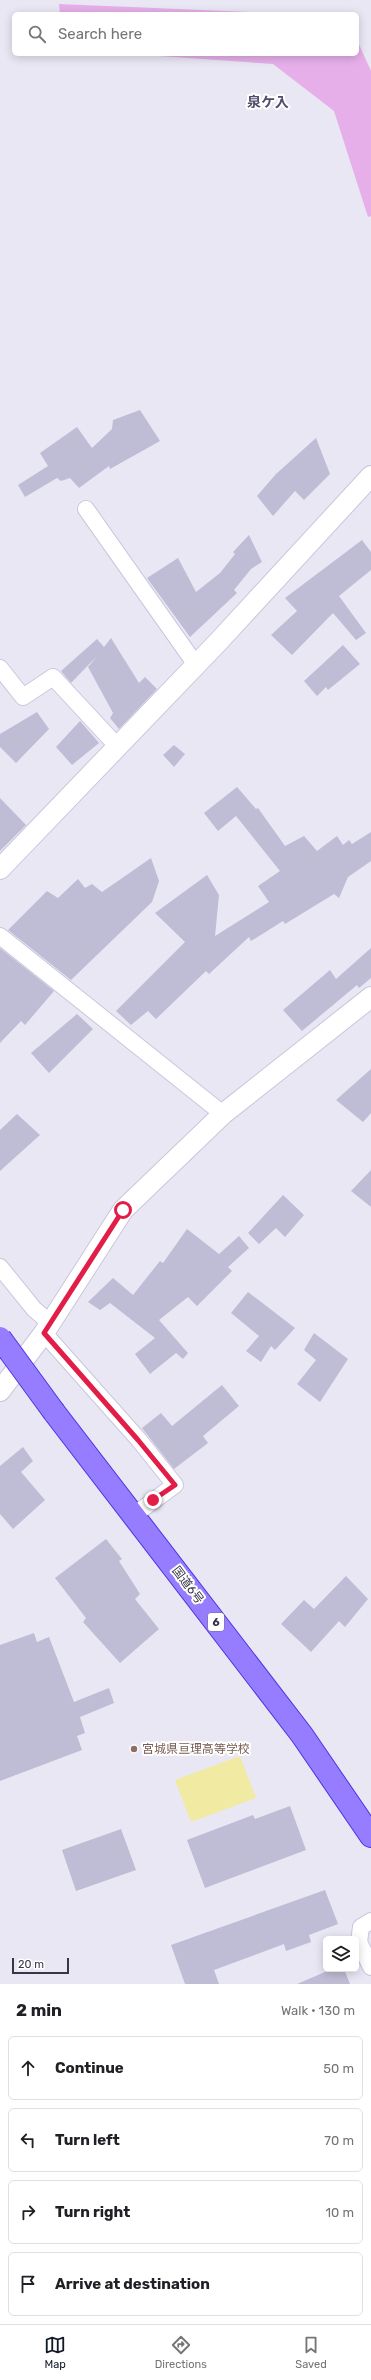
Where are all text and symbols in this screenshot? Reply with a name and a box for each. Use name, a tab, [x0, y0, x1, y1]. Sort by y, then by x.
search box	[12, 12, 359, 56]
icon: search	[26, 23, 48, 45]
text: Search here	[58, 25, 142, 43]
district label: 泉ケ入	[247, 94, 289, 111]
route start	[114, 1201, 132, 1219]
route end	[144, 1491, 162, 1509]
street label: 国道6号	[169, 1564, 207, 1606]
road number: 6	[208, 1613, 224, 1631]
place label: 宮城県亘理高等学校	[142, 1742, 250, 1756]
marker: 宮城県亘理高等学校	[129, 1744, 139, 1754]
map controls	[323, 1936, 359, 1972]
button: layers	[323, 1936, 359, 1972]
scale bar	[12, 1956, 69, 1975]
text: 20 m	[18, 1958, 44, 1971]
text: 2 min	[16, 2000, 62, 2020]
text: Walk · 130 m	[281, 2003, 355, 2018]
icon: ahead	[17, 2057, 39, 2079]
text: Continue	[55, 2059, 124, 2077]
text: 50 m	[323, 2061, 354, 2076]
icon: left	[17, 2129, 39, 2151]
text: Turn left	[55, 2131, 120, 2149]
text: 70 m	[324, 2133, 354, 2148]
icon: right	[17, 2201, 39, 2223]
text: Turn right	[55, 2203, 130, 2221]
text: 10 m	[325, 2205, 354, 2220]
icon: arrive	[17, 2273, 39, 2295]
text: Arrive at destination	[55, 2275, 210, 2293]
tab: Map	[44, 2334, 66, 2371]
tab: Directions	[155, 2334, 207, 2371]
tab: Saved	[295, 2334, 327, 2371]

